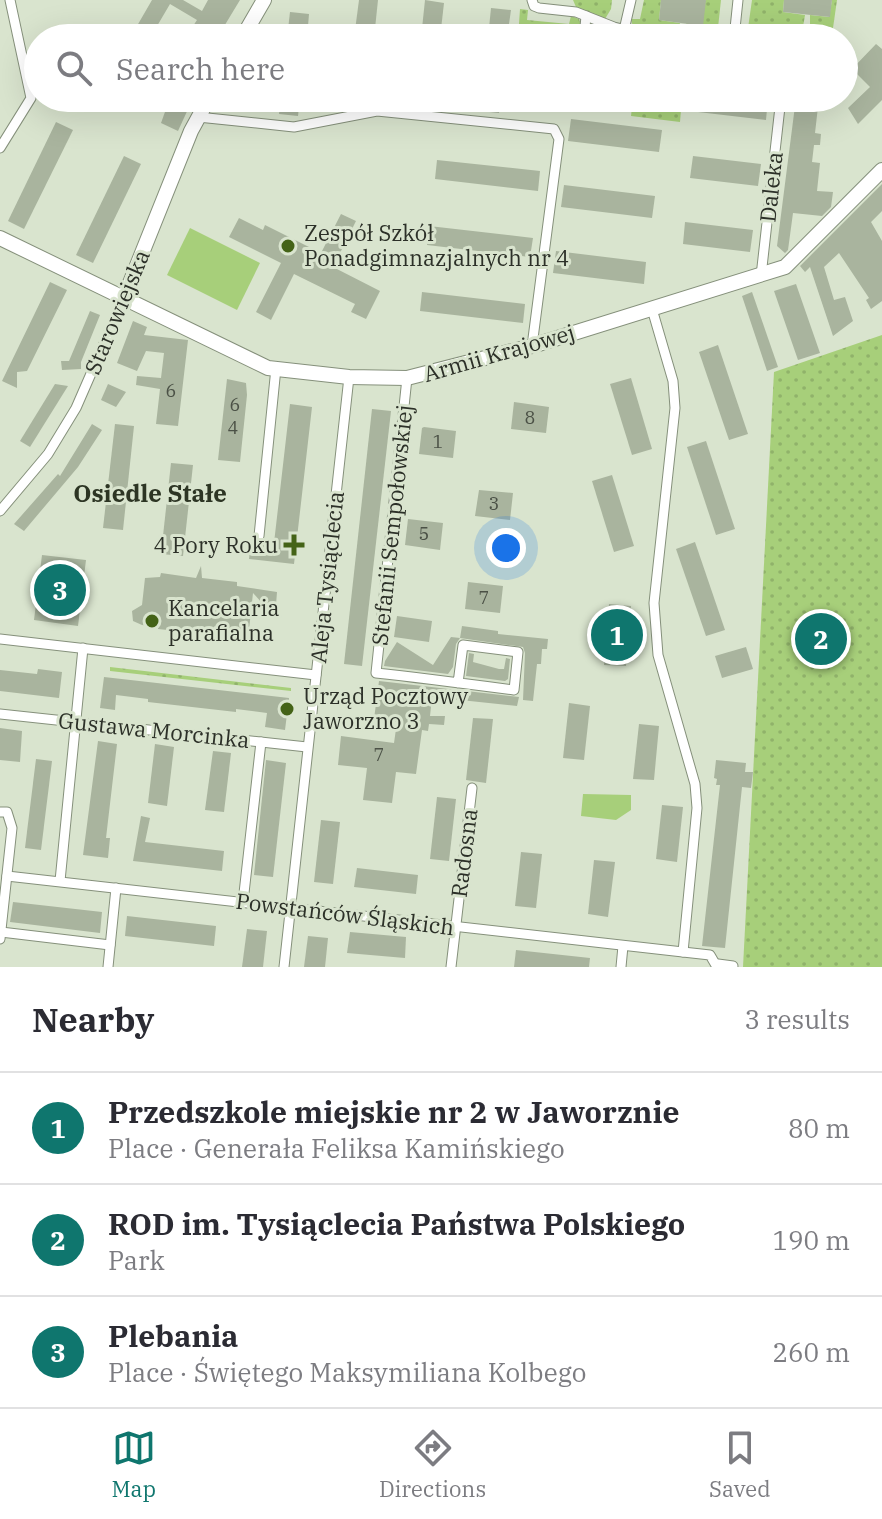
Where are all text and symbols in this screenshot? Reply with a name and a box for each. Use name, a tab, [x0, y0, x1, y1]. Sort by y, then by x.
search box	[24, 24, 858, 112]
icon: search	[52, 46, 96, 90]
text: Search here	[116, 49, 285, 88]
street label: Daleka	[752, 150, 789, 224]
place label: Zespół Szkół Ponadgimnazjalnych nr 4	[304, 218, 569, 272]
marker: Zespół Szkół Ponadgimnazjalnych nr 4	[279, 237, 297, 255]
street label: Starowiejska	[77, 245, 156, 379]
street label: Armii Krajowej	[420, 317, 578, 388]
house number: 6	[166, 379, 176, 402]
house number: 6	[230, 393, 240, 416]
street label: Stefanii Sempołowskiej	[364, 403, 419, 647]
house number: 8	[525, 406, 535, 429]
house number: 4	[228, 416, 238, 439]
house number: 1	[433, 430, 443, 453]
district label: Osiedle Stałe	[73, 477, 227, 509]
street label: Aleja Tysiąclecia	[303, 490, 350, 664]
house number: 3	[489, 492, 499, 515]
house number: 5	[419, 522, 429, 545]
your location	[486, 528, 526, 568]
place label: 4 Pory Roku	[154, 530, 278, 559]
marker: 4 Pory Roku	[285, 536, 303, 554]
pin: 3	[34, 560, 86, 620]
house number: 7	[479, 586, 489, 609]
place label: Kancelaria parafialna	[168, 593, 280, 647]
pin: 1	[591, 605, 643, 665]
pin: 2	[795, 609, 847, 669]
marker: Kancelaria parafialna	[143, 612, 161, 630]
place label: Urząd Pocztowy Jaworzno 3	[303, 681, 469, 735]
marker: Urząd Pocztowy Jaworzno 3	[278, 700, 296, 718]
street label: Gustawa Morcinka	[57, 705, 251, 754]
house number: 7	[374, 743, 384, 766]
street label: Radosna	[444, 807, 483, 899]
street label: Powstańców Śląskich	[234, 886, 456, 941]
text: Nearby	[32, 997, 154, 1041]
text: 3 results	[744, 1002, 850, 1036]
text: Przedszkole miejskie nr 2 w Jaworznie	[108, 1092, 679, 1131]
text: 1	[50, 1111, 66, 1145]
text: 80 m	[788, 1111, 850, 1145]
text: Place · Generała Feliksa Kamińskiego	[108, 1131, 565, 1165]
text: ROD im. Tysiąclecia Państwa Polskiego	[108, 1204, 685, 1243]
text: 2	[50, 1223, 66, 1257]
text: 190 m	[772, 1223, 850, 1257]
text: Park	[108, 1243, 165, 1277]
text: Plebania	[108, 1316, 238, 1355]
text: 3	[50, 1335, 66, 1369]
text: 260 m	[772, 1335, 850, 1369]
text: Place · Świętego Maksymiliana Kolbego	[108, 1355, 586, 1389]
tab: Map	[111, 1426, 156, 1503]
tab: Directions	[379, 1426, 486, 1503]
tab: Saved	[709, 1426, 771, 1503]

